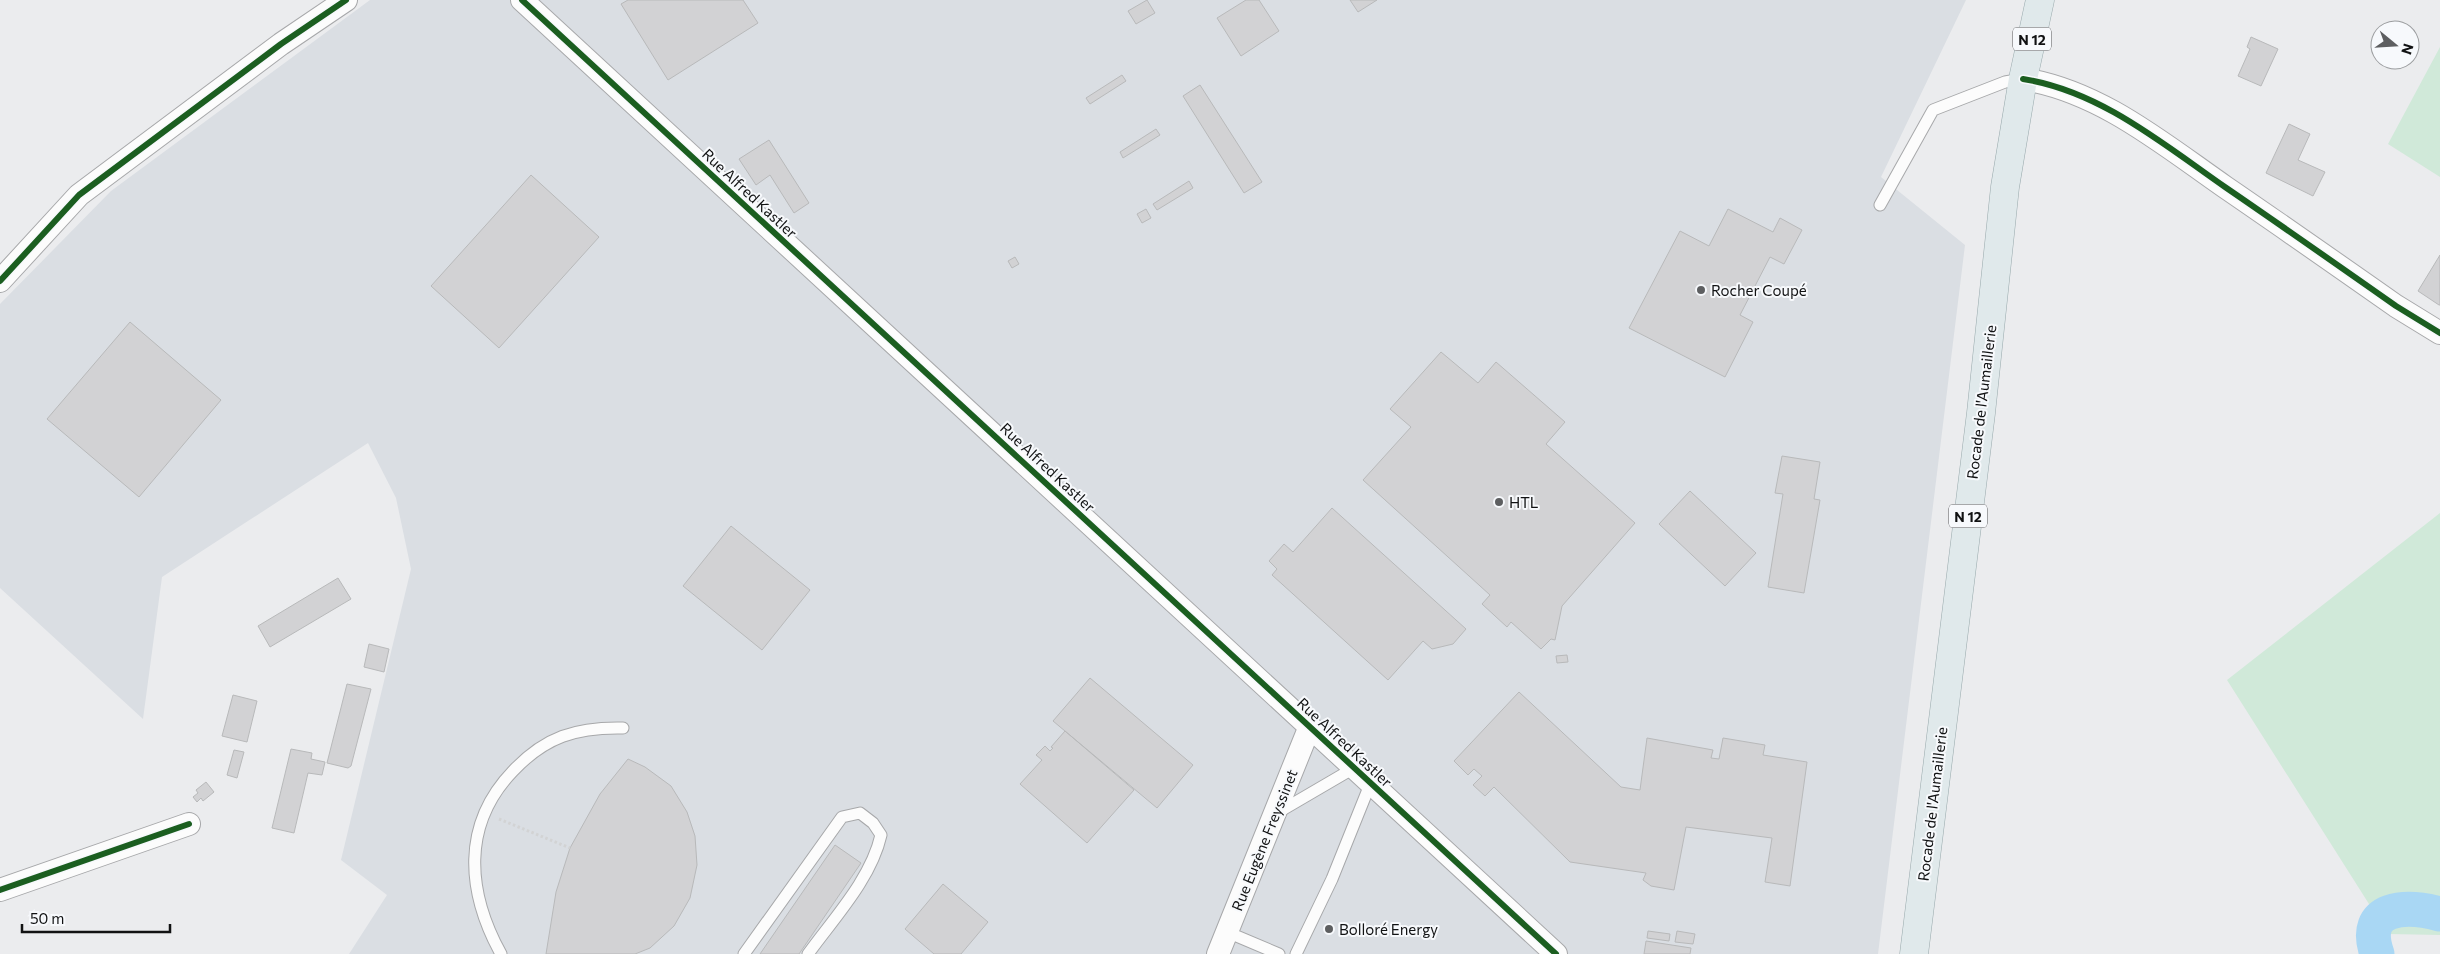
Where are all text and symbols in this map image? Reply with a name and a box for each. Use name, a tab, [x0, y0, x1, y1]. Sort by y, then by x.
north arrow	[2370, 20, 2420, 70]
road number: N 12	[2013, 28, 2051, 50]
text: N	[2398, 42, 2418, 57]
street label: Rue Alfred Kastler	[699, 144, 801, 242]
place label: Rocher Coupé	[1711, 281, 1807, 299]
marker: Rocher Coupé	[1695, 284, 1707, 296]
street label: Rocade de l'Aumaillerie	[1963, 324, 1999, 480]
street label: Rue Alfred Kastler	[997, 418, 1099, 516]
place label: HTL	[1509, 493, 1539, 511]
marker: HTL	[1493, 496, 1505, 508]
road number: N 12	[1949, 504, 1987, 528]
street label: Rue Alfred Kastler	[1294, 693, 1396, 791]
street label: Rocade de l'Aumaillerie	[1914, 726, 1950, 882]
street label: Rue Eugène Freyssinet	[1227, 767, 1301, 913]
scale bar	[22, 902, 170, 934]
text: 50 m	[30, 909, 64, 927]
place label: Bolloré Energy	[1339, 920, 1438, 938]
marker: Bolloré Energy	[1323, 923, 1335, 935]

